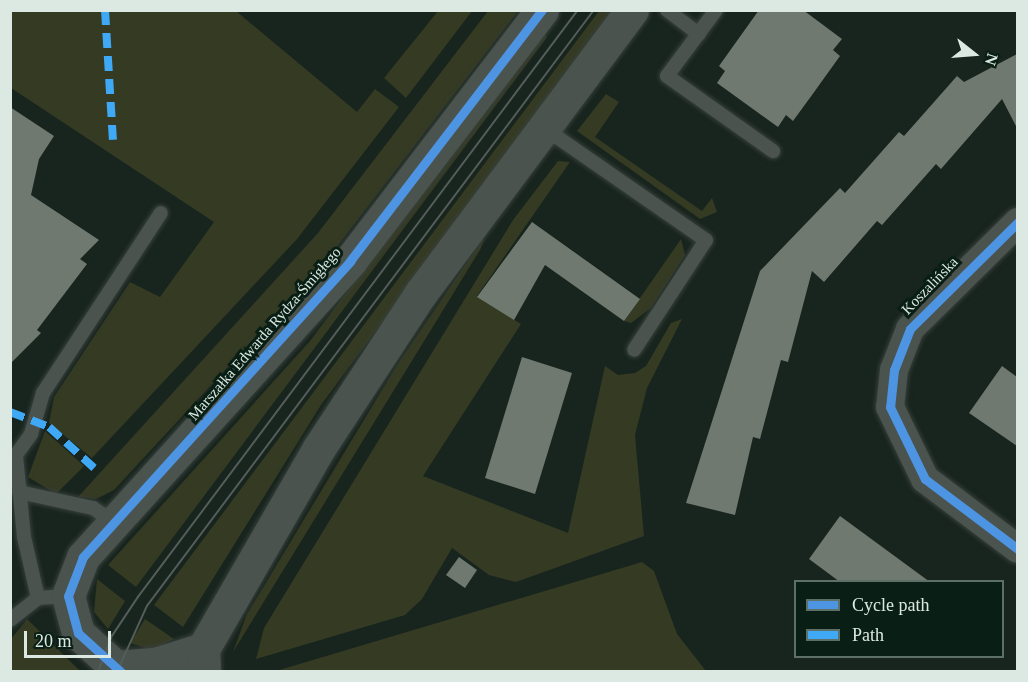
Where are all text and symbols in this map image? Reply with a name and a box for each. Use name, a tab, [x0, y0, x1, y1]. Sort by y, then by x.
north arrow	[944, 24, 1004, 84]
text: N	[982, 51, 1002, 67]
street label: Marszałka Edwarda Rydza-Śmigłego	[185, 244, 345, 424]
street label: Koszalińska	[898, 253, 962, 319]
legend	[794, 580, 1004, 658]
text: Cycle path	[852, 595, 929, 615]
scale bar	[27, 619, 114, 657]
text: Path	[852, 625, 884, 645]
text: 20 m	[35, 631, 72, 651]

